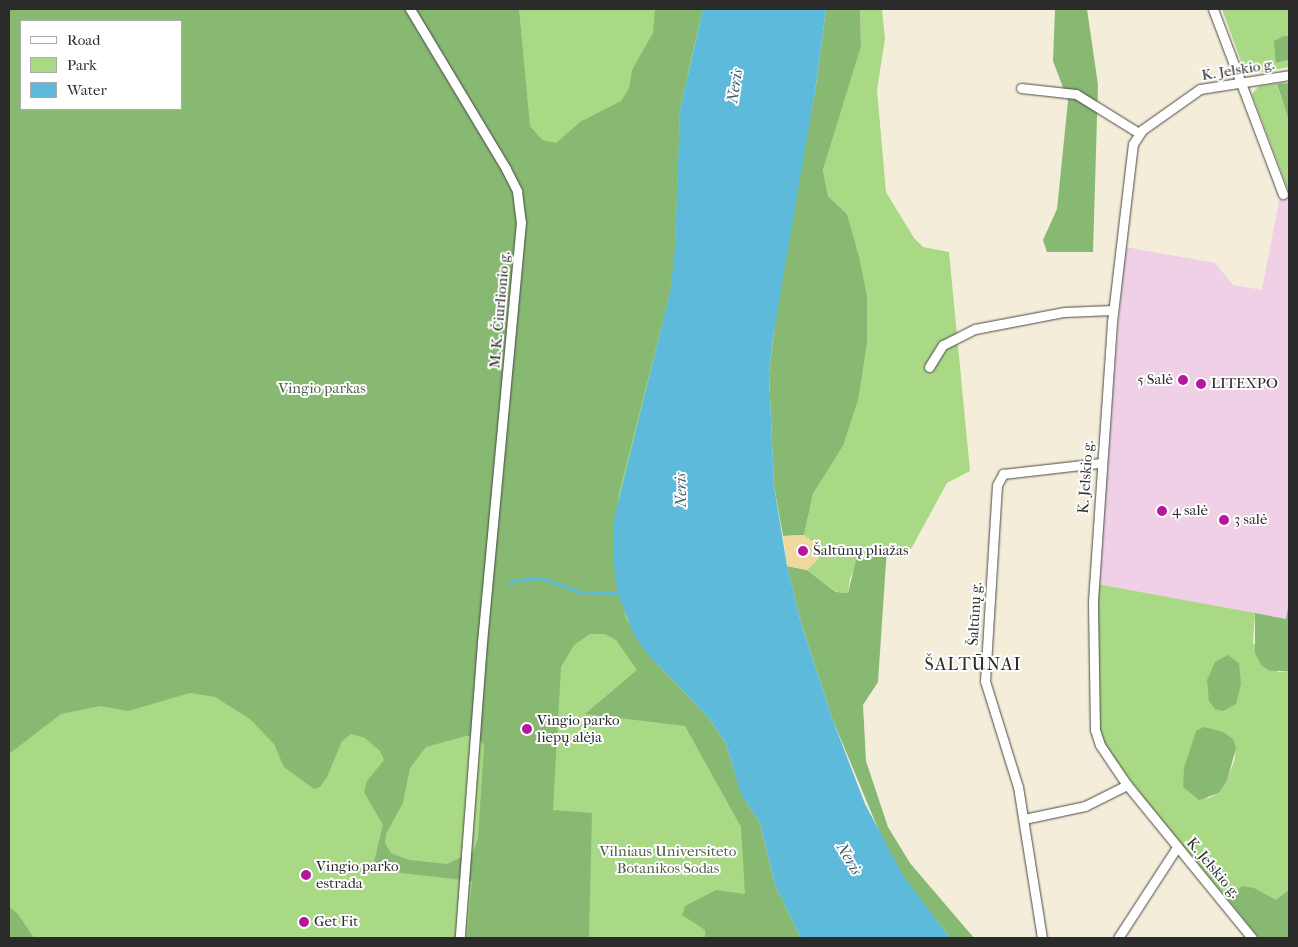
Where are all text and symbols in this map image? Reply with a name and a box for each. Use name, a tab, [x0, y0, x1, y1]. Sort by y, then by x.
legend	[20, 20, 182, 110]
text: Road	[67, 31, 100, 49]
street label: K. Jelskio g.	[1200, 55, 1276, 85]
text: Park	[67, 56, 97, 74]
water label: Neris	[723, 67, 747, 105]
text: Water	[67, 81, 107, 99]
street label: M. K. Čiurlionio g.	[486, 251, 514, 369]
place label: 5 Salė	[1137, 371, 1173, 389]
marker: 5 Salė	[1177, 374, 1189, 386]
place label: LITEXPO	[1211, 375, 1278, 393]
marker: LITEXPO	[1195, 378, 1207, 390]
park label: Vingio parkas	[278, 380, 366, 398]
street label: K. Jelskio g.	[1074, 440, 1098, 514]
water label: Neris	[671, 473, 691, 507]
place label: 4 salė	[1172, 502, 1208, 520]
marker: 4 salė	[1156, 505, 1168, 517]
place label: 3 salė	[1234, 511, 1267, 529]
marker: 3 salė	[1218, 514, 1230, 526]
place label: Šaltūnų pliažas	[813, 542, 908, 560]
marker: Šaltūnų pliažas	[797, 545, 809, 557]
street label: Šaltūnų g.	[964, 582, 986, 646]
district label: ŠALTŪNAI	[923, 654, 1023, 676]
place label: Vingio parko liepų alėja	[537, 711, 620, 746]
marker: Vingio parko liepų alėja	[521, 723, 533, 735]
street label: K. Jelskio g.	[1182, 834, 1244, 902]
water label: Neris	[832, 839, 866, 879]
park label: Vilniaus Universiteto Botanikos Sodas	[600, 842, 736, 877]
place label: Vingio parko estrada	[316, 857, 399, 892]
marker: Vingio parko estrada	[300, 869, 312, 881]
place label: Get Fit	[314, 913, 358, 931]
marker: Get Fit	[298, 916, 310, 928]

